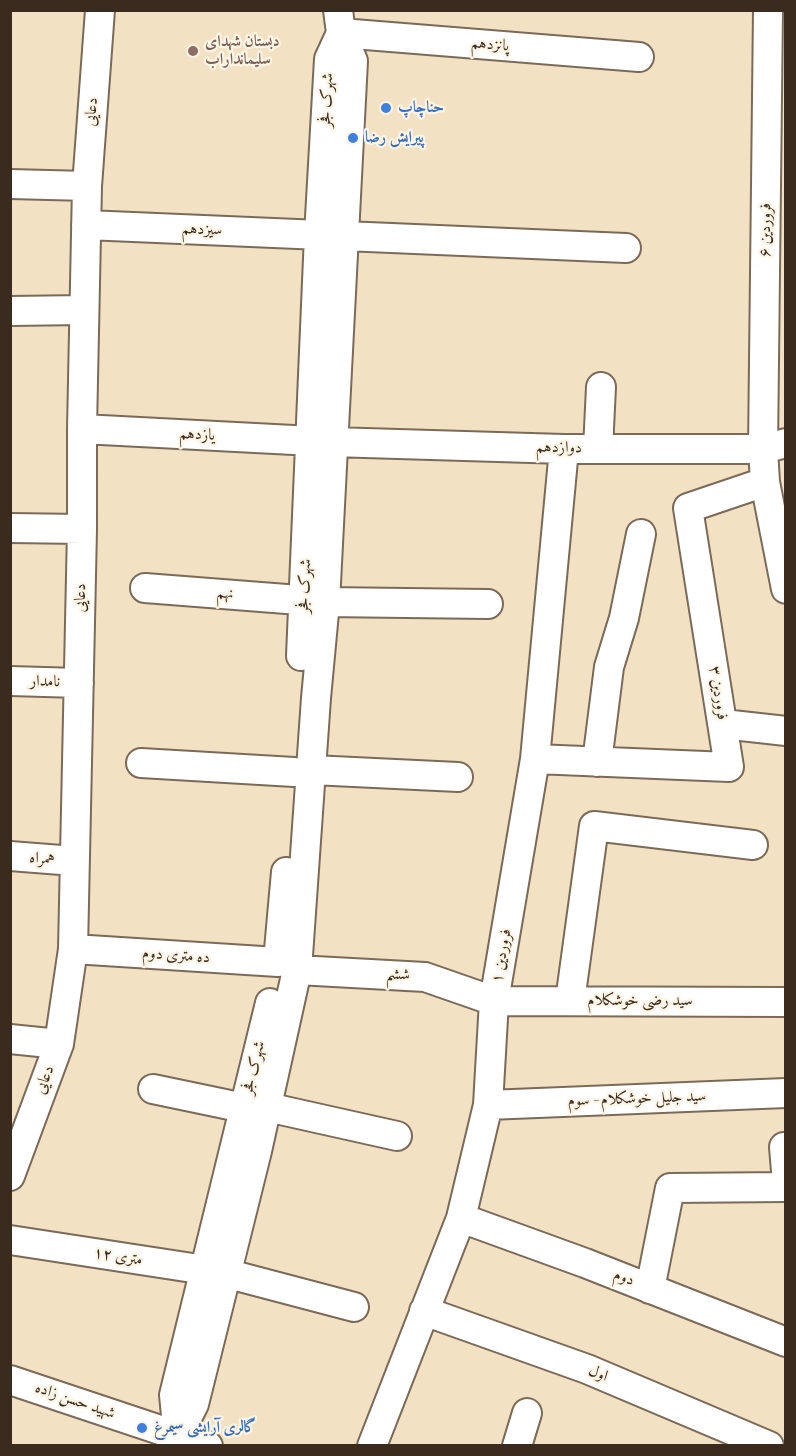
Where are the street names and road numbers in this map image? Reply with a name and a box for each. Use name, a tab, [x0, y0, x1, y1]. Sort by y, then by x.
street label: پانزدهم	[470, 34, 510, 56]
street label: شهرک فجر	[316, 72, 338, 128]
street label: دعایی	[81, 97, 103, 127]
street label: فروردین ۶	[756, 203, 776, 257]
street label: سیزدهم	[181, 220, 223, 240]
street label: یازدهم	[179, 424, 215, 446]
street label: دوازدهم	[536, 438, 582, 458]
street label: شهرک فجر	[294, 558, 316, 614]
street label: دعایی	[71, 583, 91, 613]
street label: نهم	[216, 584, 234, 604]
street label: فروردین ۳	[704, 665, 732, 721]
street label: نامدار	[30, 672, 60, 692]
street label: همراه	[29, 849, 55, 869]
street label: فروردین ۱	[488, 928, 516, 984]
street label: ده متری دوم	[141, 944, 211, 968]
street label: ششم	[385, 965, 411, 985]
street label: سید رضی خوشکلام	[587, 991, 693, 1011]
street label: شهرک فجر	[238, 1039, 270, 1097]
street label: دعایی	[31, 1063, 59, 1097]
street label: سید جلیل خوشکلام - سوم	[567, 1087, 707, 1111]
street label: ۱۲ متری	[92, 1244, 144, 1270]
street label: دوم	[611, 1265, 637, 1291]
street label: اول	[585, 1361, 611, 1387]
street label: شهید حسن زاده	[32, 1378, 118, 1424]

